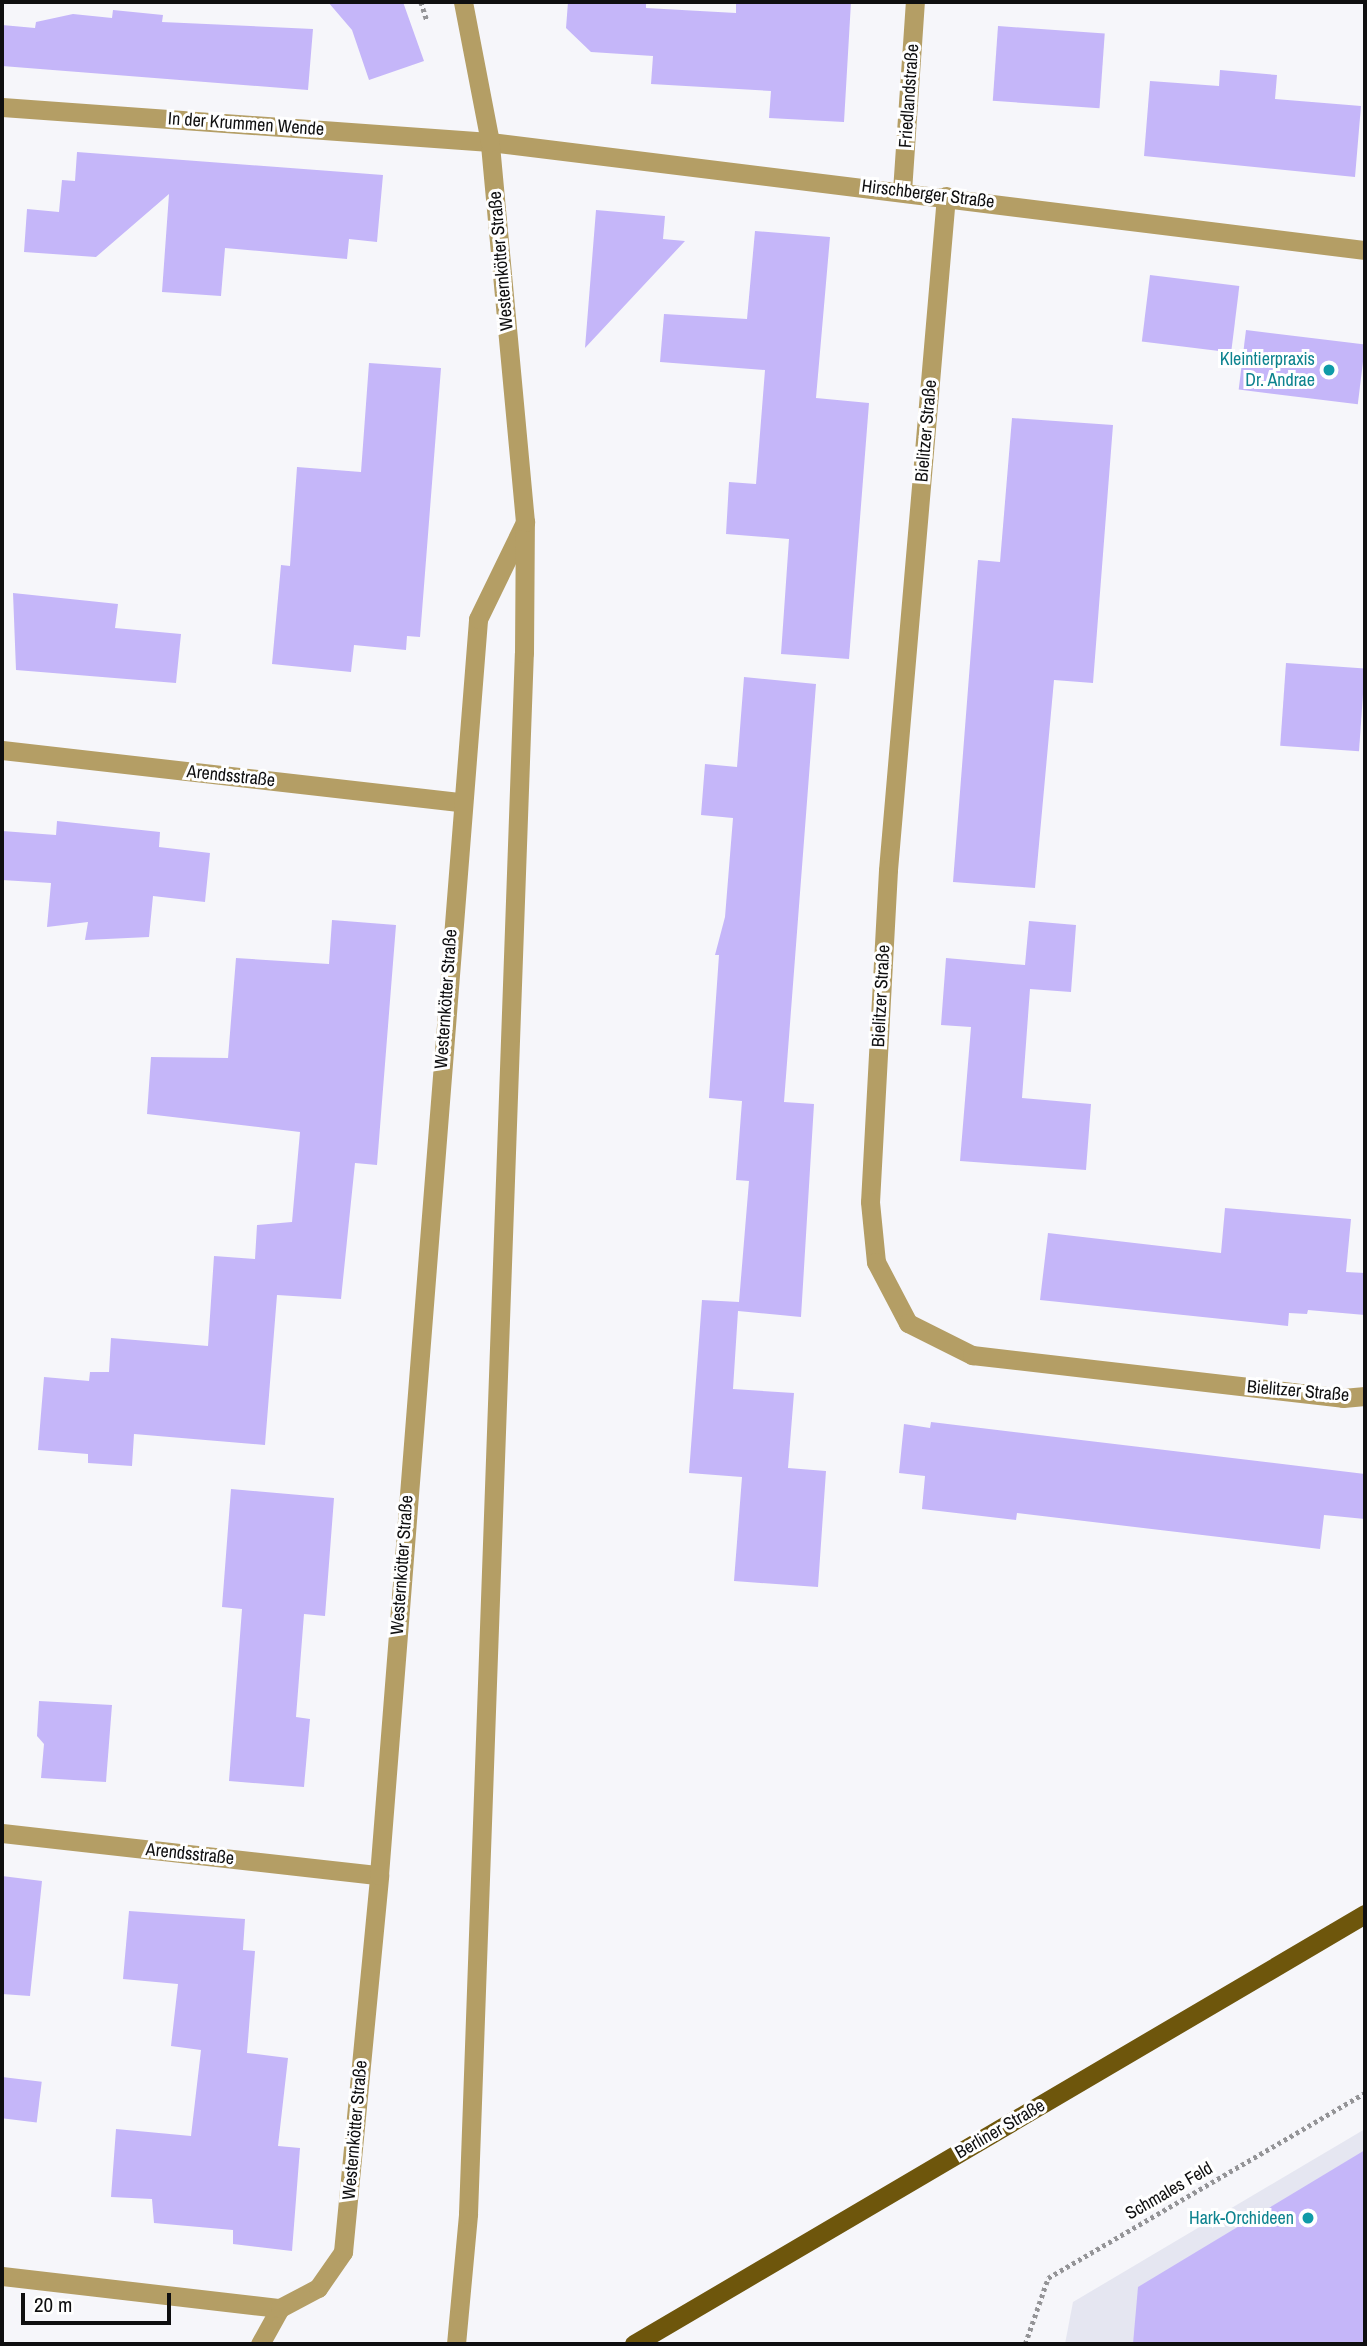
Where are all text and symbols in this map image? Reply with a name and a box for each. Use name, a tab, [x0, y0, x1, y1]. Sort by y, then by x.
street label: Friedlandstraße	[895, 43, 923, 149]
street label: In der Krummen Wende	[167, 108, 325, 140]
street label: Hirschberger Straße	[860, 175, 996, 213]
street label: Westernkötter Straße	[484, 190, 518, 332]
place label: Kleintierpraxis Dr. Andrae	[1220, 349, 1315, 392]
marker: Kleintierpraxis Dr. Andrae	[1321, 362, 1337, 378]
street label: Bielitzer Straße	[911, 379, 941, 483]
street label: Arendsstraße	[186, 761, 276, 791]
street label: Westernkötter Straße	[430, 928, 462, 1070]
street label: Bielitzer Straße	[868, 944, 894, 1048]
street label: Bielitzer Straße	[1246, 1376, 1350, 1406]
street label: Westernkötter Straße	[386, 1494, 418, 1636]
street label: Arendsstraße	[145, 1839, 235, 1869]
street label: Westernkötter Straße	[338, 2059, 372, 2201]
street label: Berliner Straße	[951, 2095, 1049, 2163]
street label: Schmales Feld	[1122, 2157, 1216, 2225]
place label: Hark-Orchideen	[1189, 2207, 1294, 2229]
marker: Hark-Orchideen	[1300, 2210, 1316, 2226]
scale bar	[24, 2280, 175, 2324]
text: 20 m	[34, 2290, 72, 2319]

